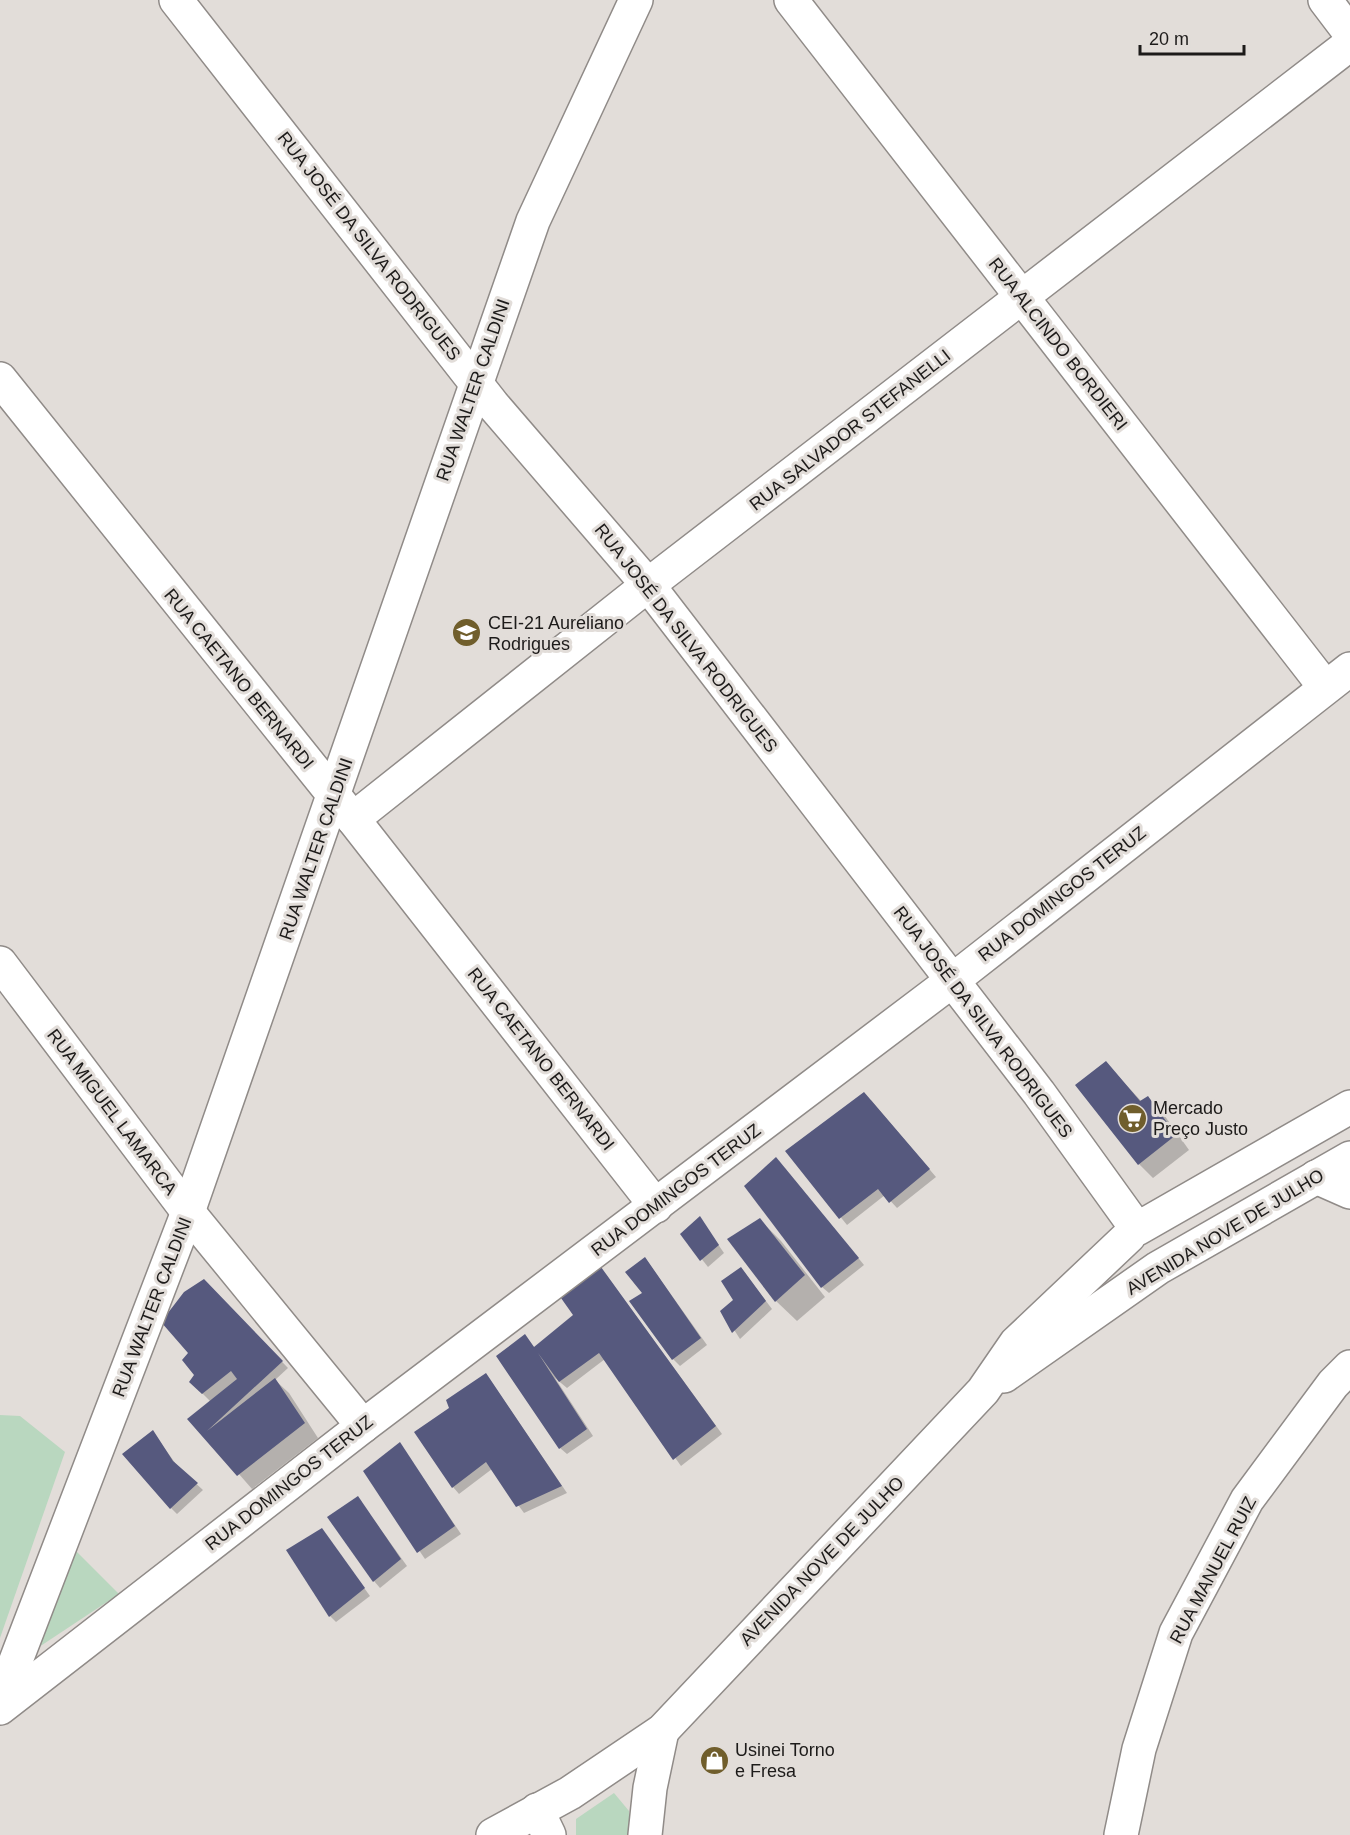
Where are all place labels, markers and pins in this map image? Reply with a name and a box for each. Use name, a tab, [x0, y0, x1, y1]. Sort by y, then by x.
place label: CEI-21 Aureliano Rodrigues	[488, 613, 624, 654]
school or university icon: CEI-21 Aureliano Rodrigues	[451, 617, 483, 649]
place label: Mercado Preço Justo	[1153, 1098, 1248, 1139]
supermarket icon: Mercado Preço Justo	[1116, 1102, 1148, 1134]
place label: Usinei Torno e Fresa	[735, 1740, 835, 1781]
shop icon: Usinei Torno e Fresa	[698, 1744, 730, 1776]

